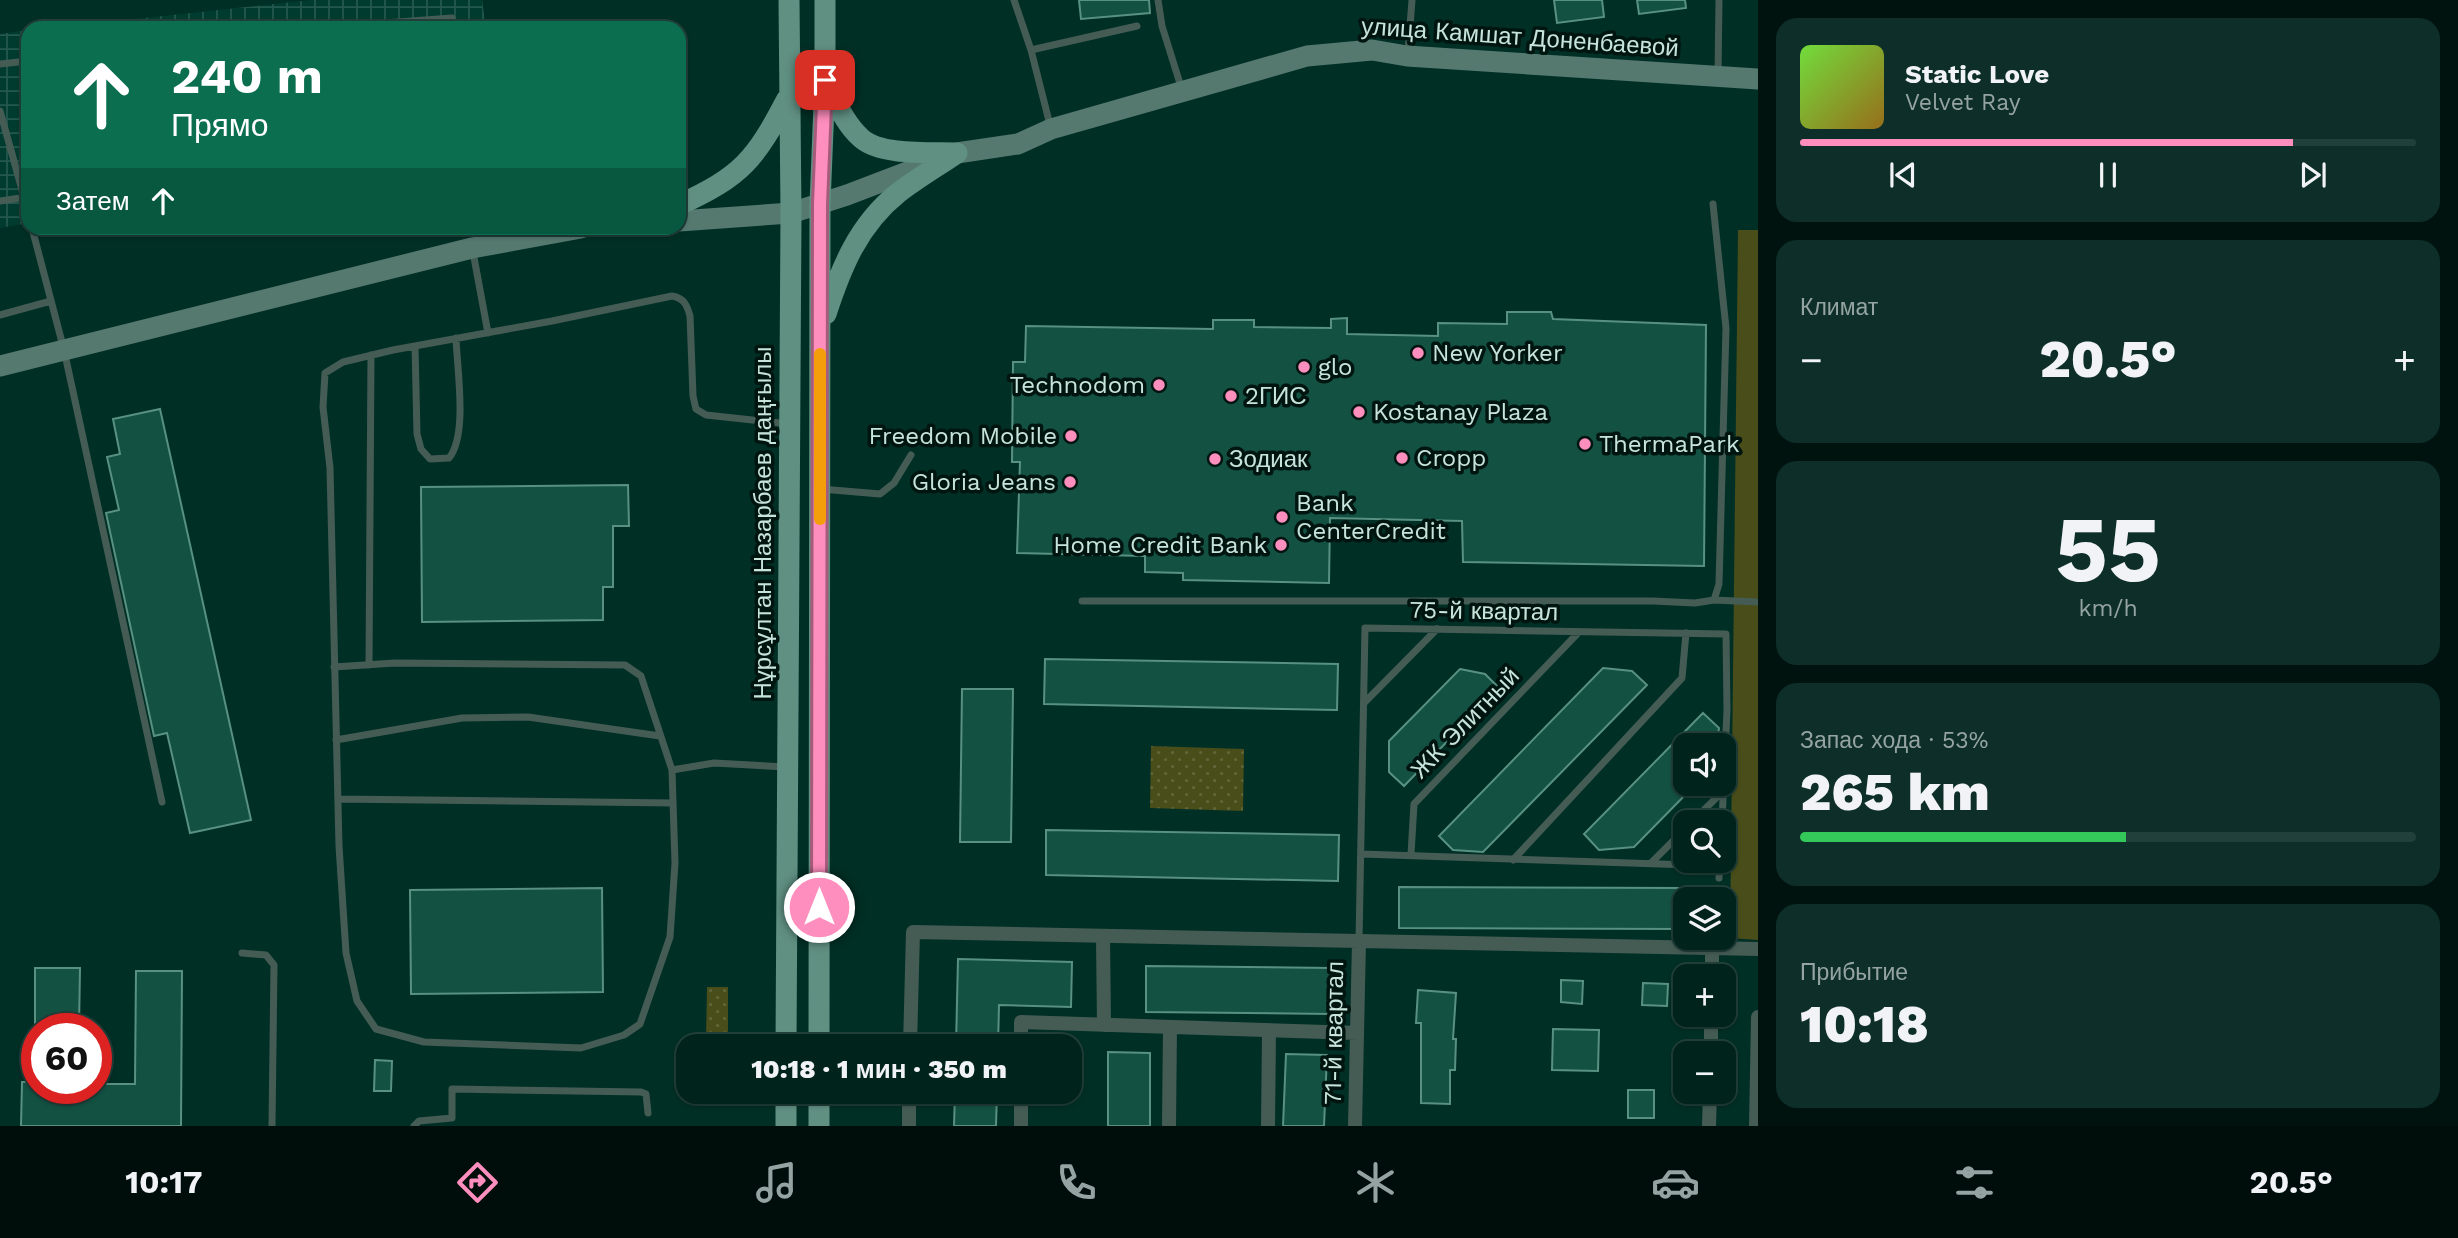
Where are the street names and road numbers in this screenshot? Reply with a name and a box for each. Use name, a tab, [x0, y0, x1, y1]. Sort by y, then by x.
street label: улица Камшат Доненбаевой	[1360, 12, 1680, 62]
street label: Нұрсұлтан Назарбаев даңғылы	[749, 347, 777, 700]
street label: 75-й квартал	[1410, 596, 1558, 626]
street label: ЖК Элитный	[1405, 662, 1525, 784]
street label: 71-й квартал	[1319, 961, 1349, 1105]

